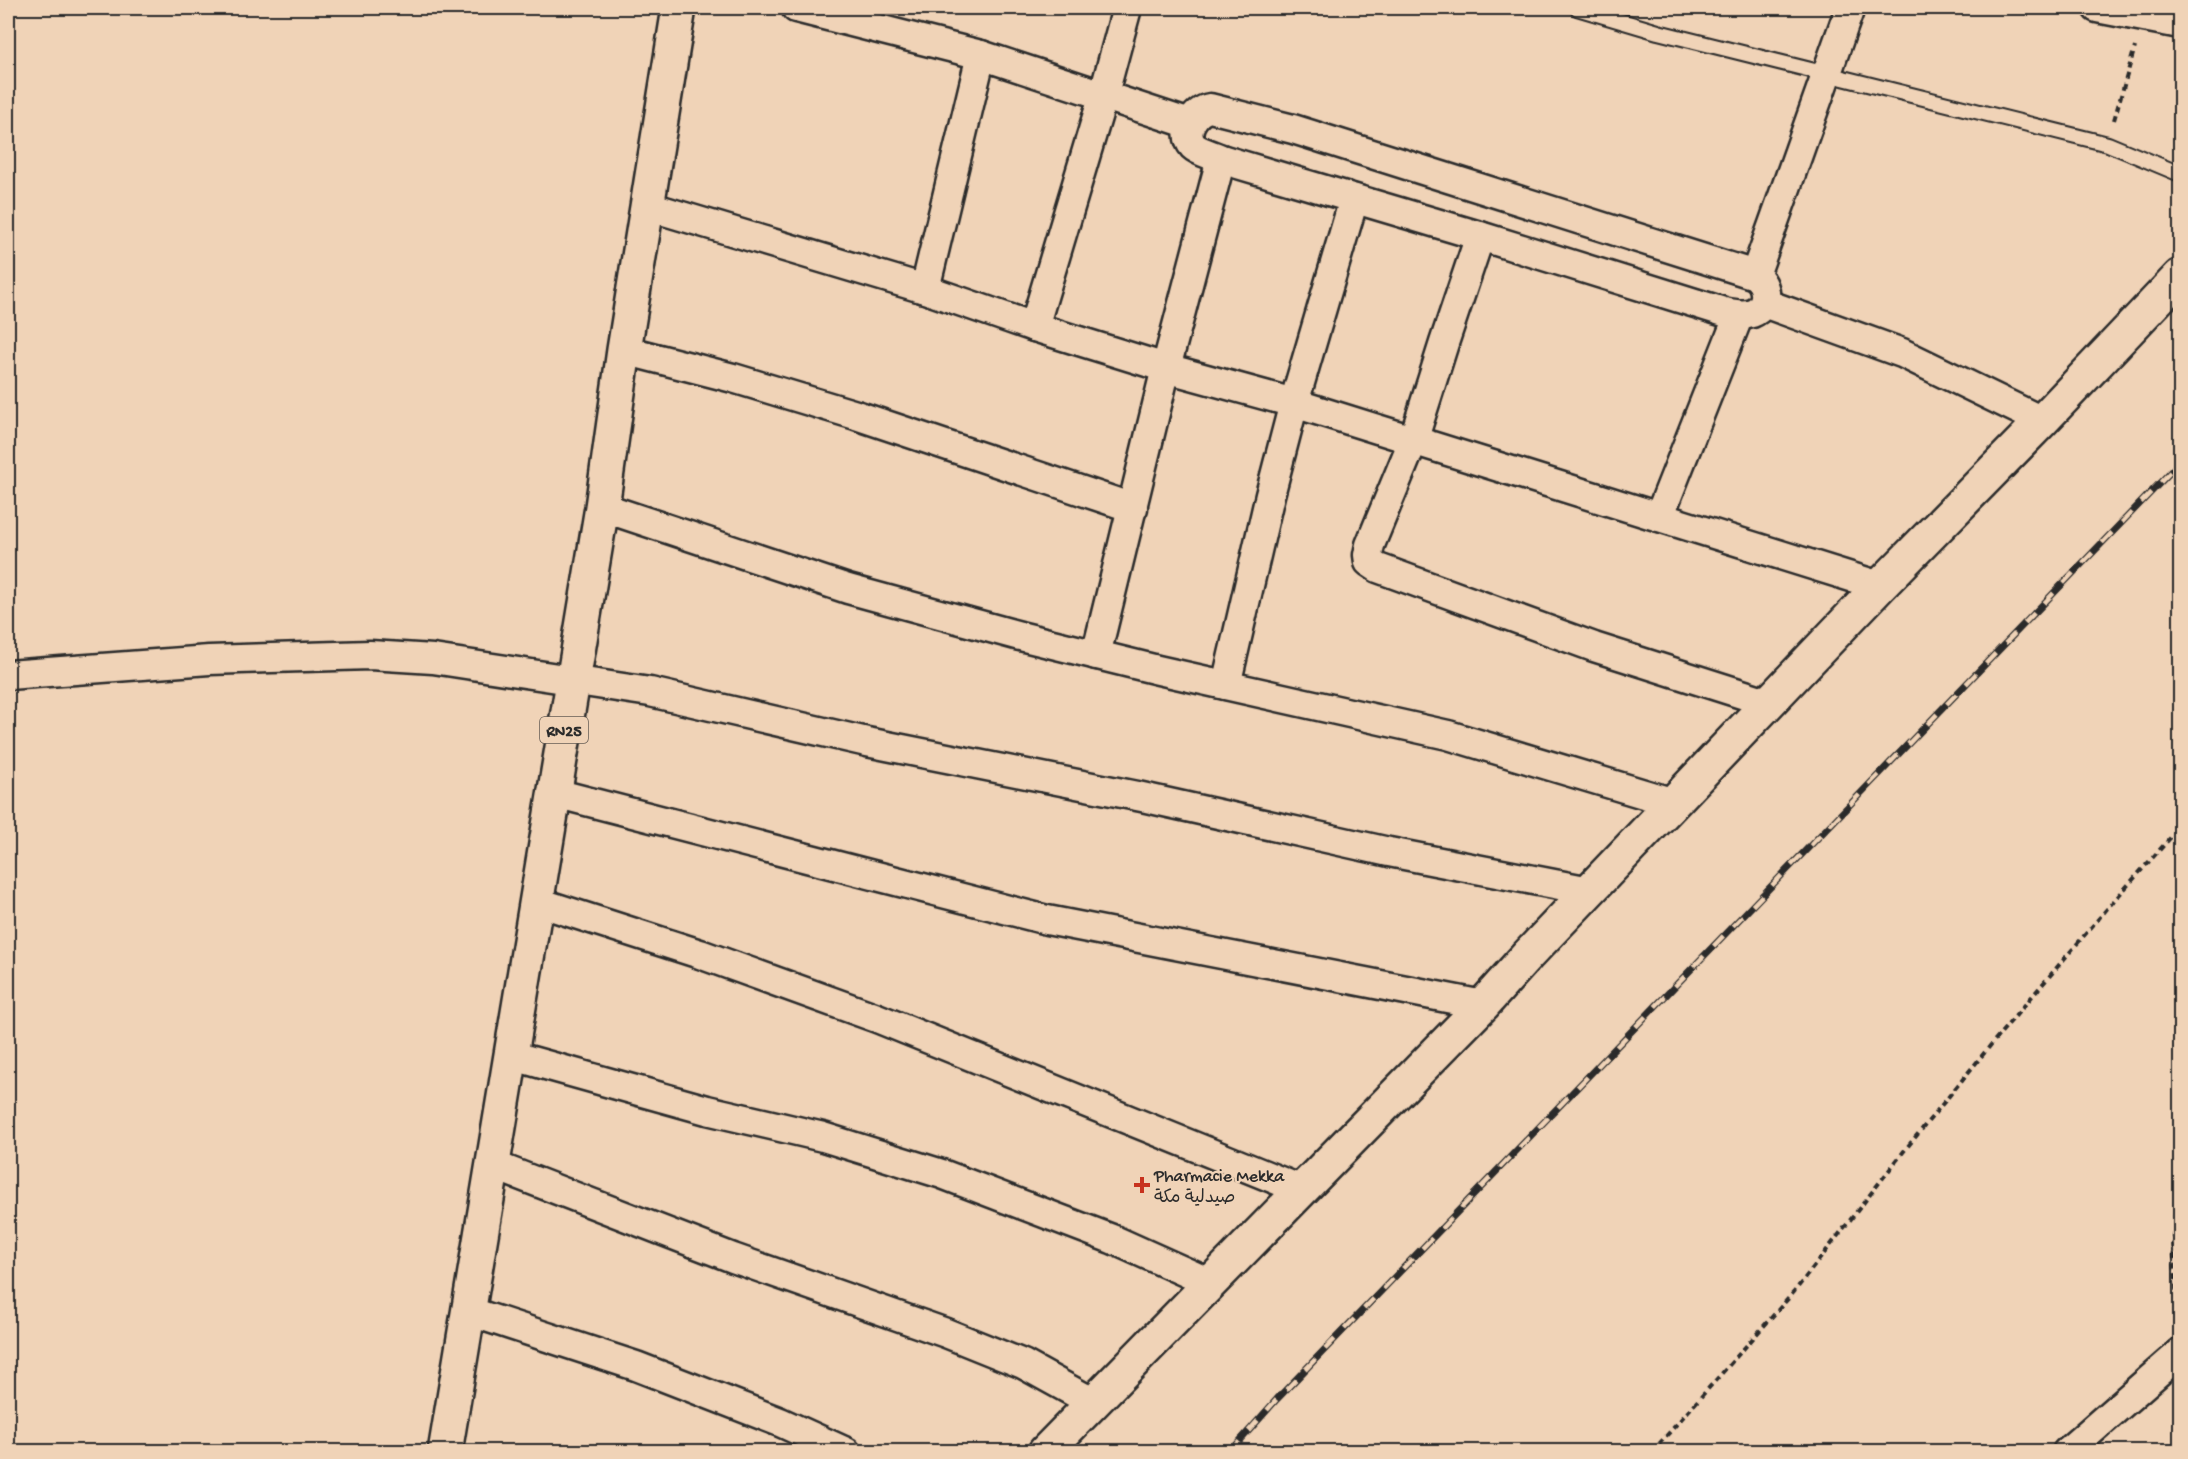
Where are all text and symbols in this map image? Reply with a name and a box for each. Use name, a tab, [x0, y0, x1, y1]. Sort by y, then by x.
road number: RN25	[540, 717, 588, 743]
place label: Pharmacie Mekka صيدلية مكة	[1153, 1167, 1285, 1209]
marker: Pharmacie Mekka صيدلية مكة	[1135, 1178, 1149, 1192]

